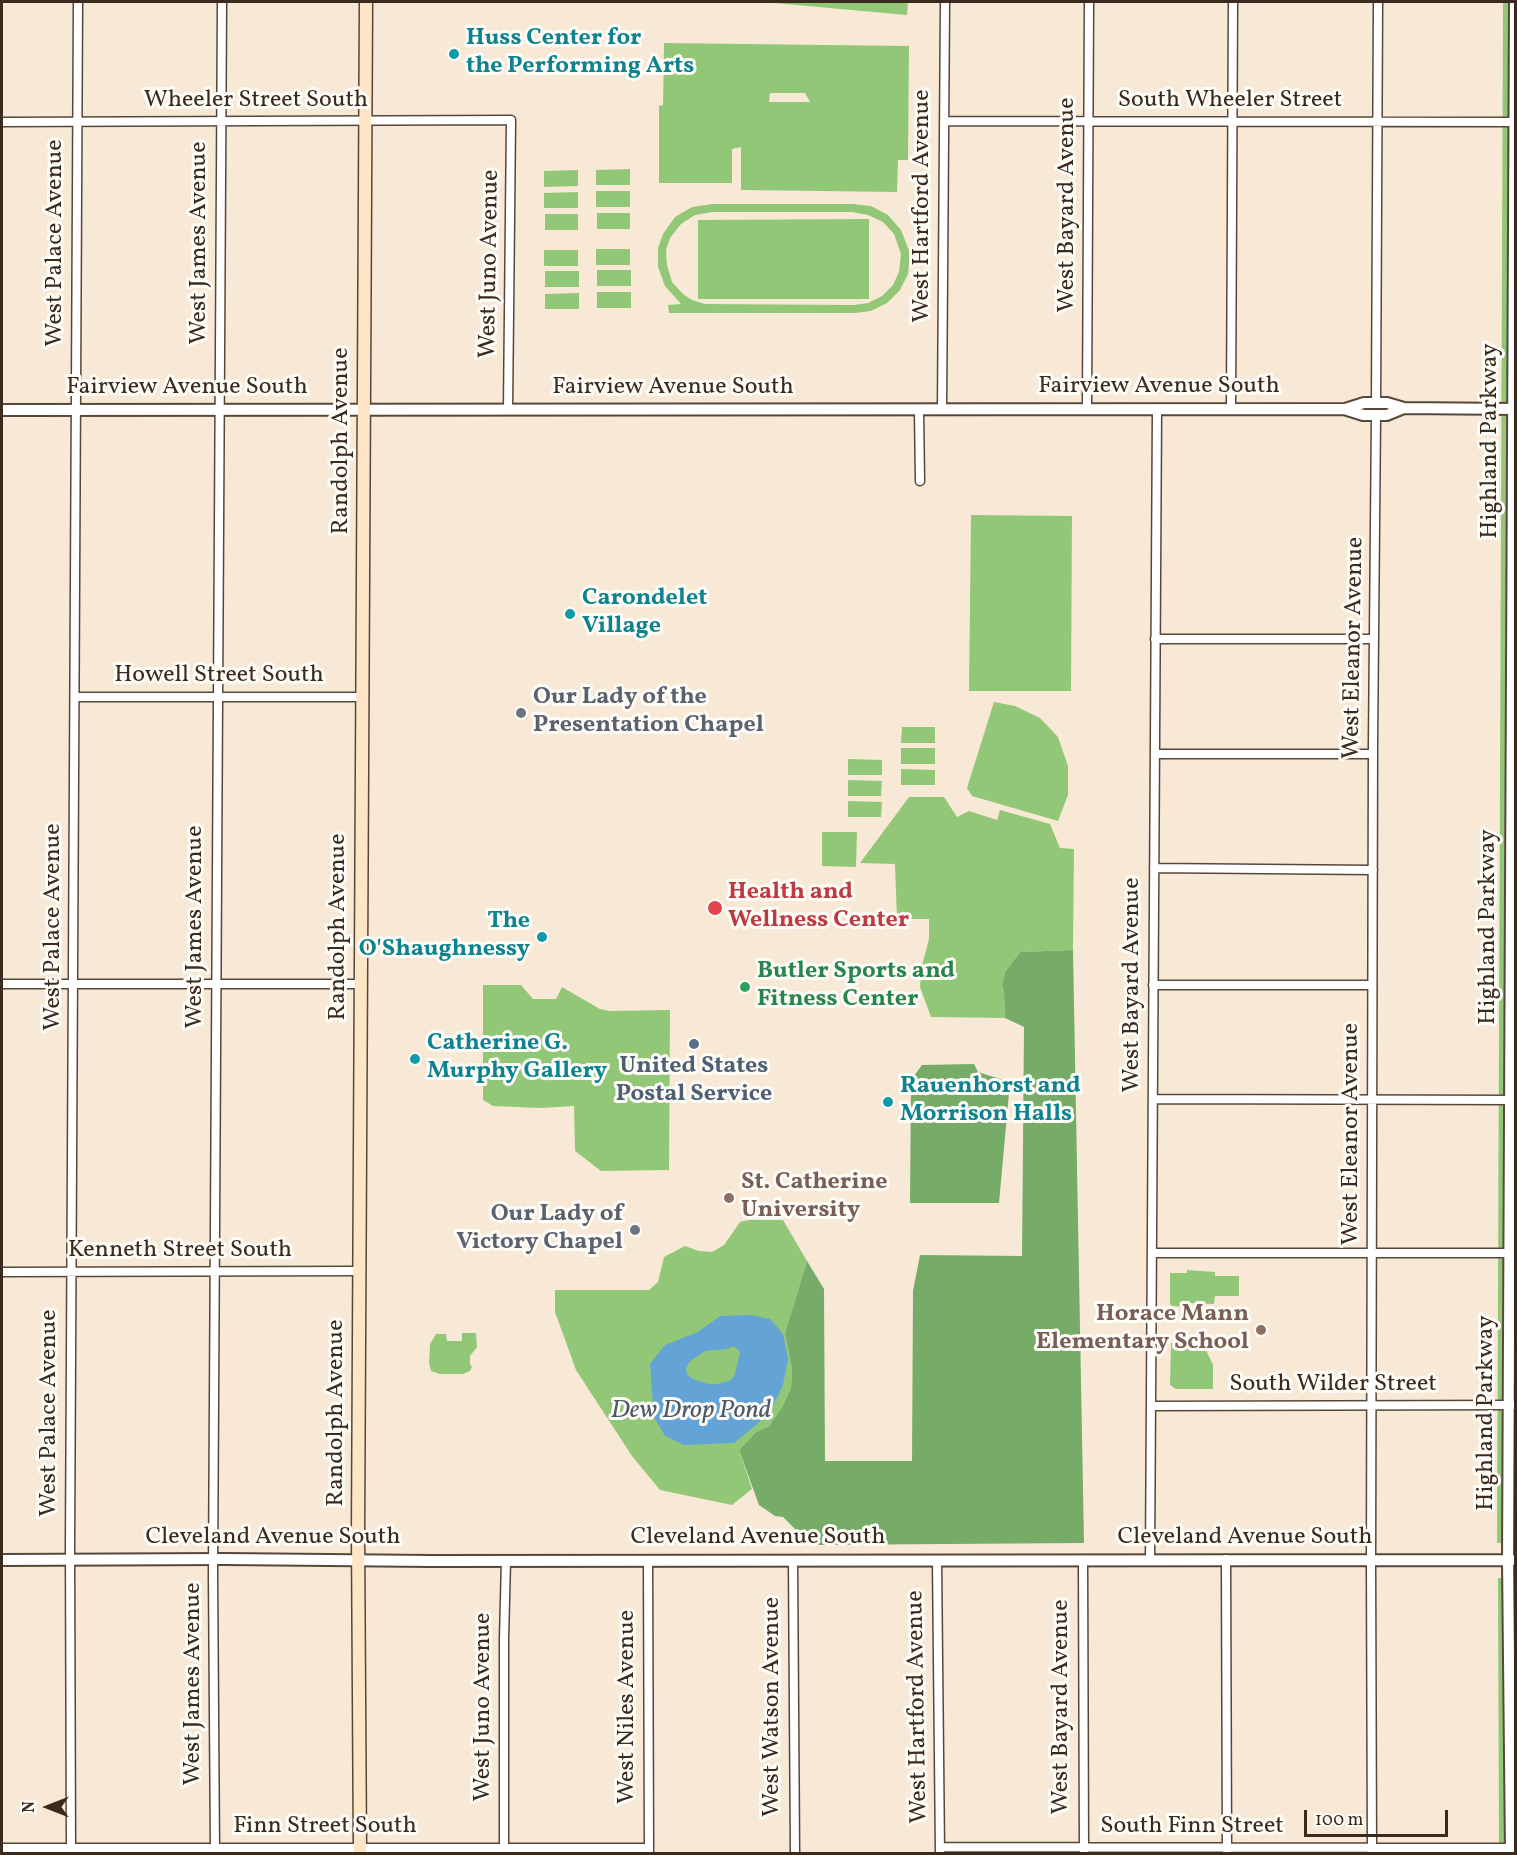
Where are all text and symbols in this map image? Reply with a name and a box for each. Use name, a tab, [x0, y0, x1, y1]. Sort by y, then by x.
place label: Huss Center for the Performing Arts	[466, 26, 694, 82]
marker: Huss Center for the Performing Arts	[447, 47, 461, 61]
street label: Wheeler Street South	[144, 88, 368, 116]
street label: South Wheeler Street	[1118, 88, 1342, 116]
street label: West Hartford Avenue	[910, 89, 938, 323]
street label: West Bayard Avenue	[1055, 97, 1083, 313]
street label: West Palace Avenue	[43, 139, 71, 347]
street label: West James Avenue	[187, 141, 215, 345]
street label: West Juno Avenue	[475, 169, 507, 359]
street label: Highland Parkway	[1478, 343, 1506, 539]
street label: Randolph Avenue	[329, 347, 357, 535]
street label: Fairview Avenue South	[1038, 374, 1280, 402]
street label: Fairview Avenue South	[66, 375, 308, 403]
street label: Fairview Avenue South	[552, 375, 794, 403]
street label: West Eleanor Avenue	[1339, 537, 1371, 759]
place label: Carondelet Village	[582, 586, 707, 642]
marker: Carondelet Village	[563, 607, 577, 621]
street label: Howell Street South	[114, 663, 324, 691]
place label: Our Lady of the Presentation Chapel	[533, 685, 764, 741]
marker: Our Lady of the Presentation Chapel	[514, 706, 528, 720]
street label: West Palace Avenue	[41, 823, 69, 1031]
street label: West James Avenue	[183, 825, 211, 1029]
street label: Highland Parkway	[1476, 829, 1504, 1025]
street label: Randolph Avenue	[326, 833, 354, 1021]
street label: West Bayard Avenue	[1120, 877, 1148, 1093]
place label: Health and Wellness Center	[728, 880, 909, 936]
marker: Health and Wellness Center	[706, 899, 724, 917]
place label: The O'Shaughnessy	[359, 909, 530, 965]
marker: The O'Shaughnessy	[535, 930, 549, 944]
place label: Butler Sports and Fitness Center	[757, 959, 955, 1015]
marker: Butler Sports and Fitness Center	[738, 980, 752, 994]
street label: West Eleanor Avenue	[1339, 1023, 1367, 1245]
place label: Catherine G. Murphy Gallery	[427, 1031, 607, 1087]
marker: United States Postal Service	[687, 1037, 701, 1051]
marker: Catherine G. Murphy Gallery	[408, 1052, 422, 1066]
place label: United States Postal Service	[616, 1054, 772, 1110]
place label: Rauenhorst and Morrison Halls	[900, 1074, 1081, 1130]
marker: Rauenhorst and Morrison Halls	[881, 1095, 895, 1109]
place label: St. Catherine University	[741, 1170, 887, 1226]
marker: St. Catherine University	[722, 1191, 736, 1205]
place label: Our Lady of Victory Chapel	[456, 1202, 623, 1258]
marker: Our Lady of Victory Chapel	[628, 1223, 642, 1237]
street label: Kenneth Street South	[68, 1238, 292, 1266]
place label: Horace Mann Elementary School	[1036, 1302, 1249, 1358]
street label: West Palace Avenue	[37, 1309, 65, 1517]
street label: Highland Parkway	[1474, 1315, 1502, 1511]
street label: Randolph Avenue	[324, 1319, 352, 1507]
marker: Horace Mann Elementary School	[1254, 1323, 1268, 1337]
street label: South Wilder Street	[1229, 1372, 1437, 1400]
water label: Dew Drop Pond	[611, 1396, 771, 1428]
street label: Cleveland Avenue South	[145, 1525, 401, 1553]
street label: Cleveland Avenue South	[630, 1525, 886, 1553]
street label: Cleveland Avenue South	[1117, 1525, 1373, 1553]
street label: West James Avenue	[181, 1582, 209, 1786]
street label: West Hartford Avenue	[903, 1590, 935, 1824]
street label: West Watson Avenue	[760, 1597, 788, 1817]
street label: West Bayard Avenue	[1049, 1599, 1077, 1815]
street label: West Niles Avenue	[615, 1610, 643, 1804]
street label: West Juno Avenue	[471, 1613, 499, 1801]
north arrow	[18, 1777, 78, 1837]
scale bar	[1307, 1798, 1451, 1836]
text: N	[19, 1801, 41, 1813]
text: 100 m	[1315, 1808, 1364, 1833]
street label: Finn Street South	[233, 1814, 417, 1842]
street label: South Finn Street	[1100, 1814, 1284, 1842]

